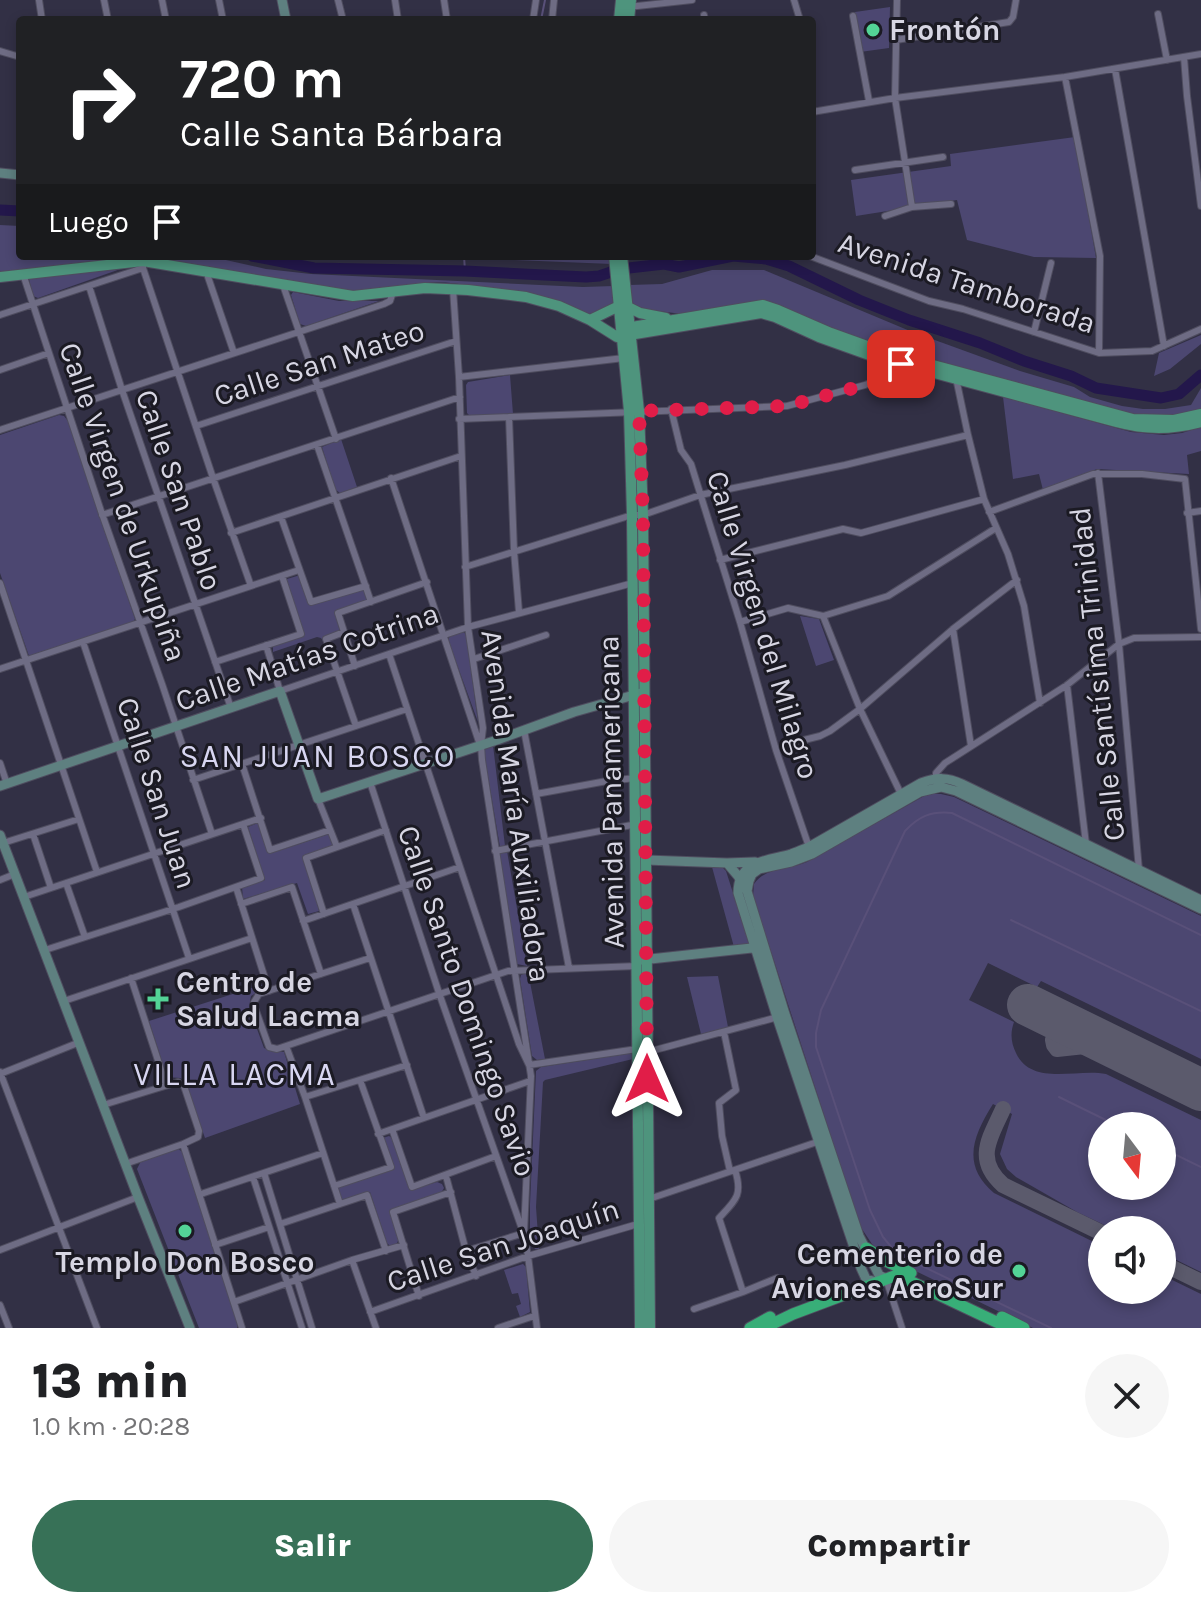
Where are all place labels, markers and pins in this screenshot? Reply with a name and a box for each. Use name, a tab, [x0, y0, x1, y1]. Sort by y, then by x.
place label: Frontón	[889, 12, 1000, 48]
marker: Frontón	[864, 21, 882, 39]
pin	[867, 330, 935, 398]
place label: Centro de Salud Lacma	[176, 964, 361, 1034]
marker: Centro de Salud Lacma	[147, 988, 169, 1010]
marker: Templo Don Bosco	[176, 1222, 194, 1240]
place label: Cementerio de Aviones AeroSur	[771, 1236, 1003, 1306]
place label: Templo Don Bosco	[56, 1244, 314, 1280]
marker: Cementerio de Aviones AeroSur	[1010, 1262, 1028, 1280]

